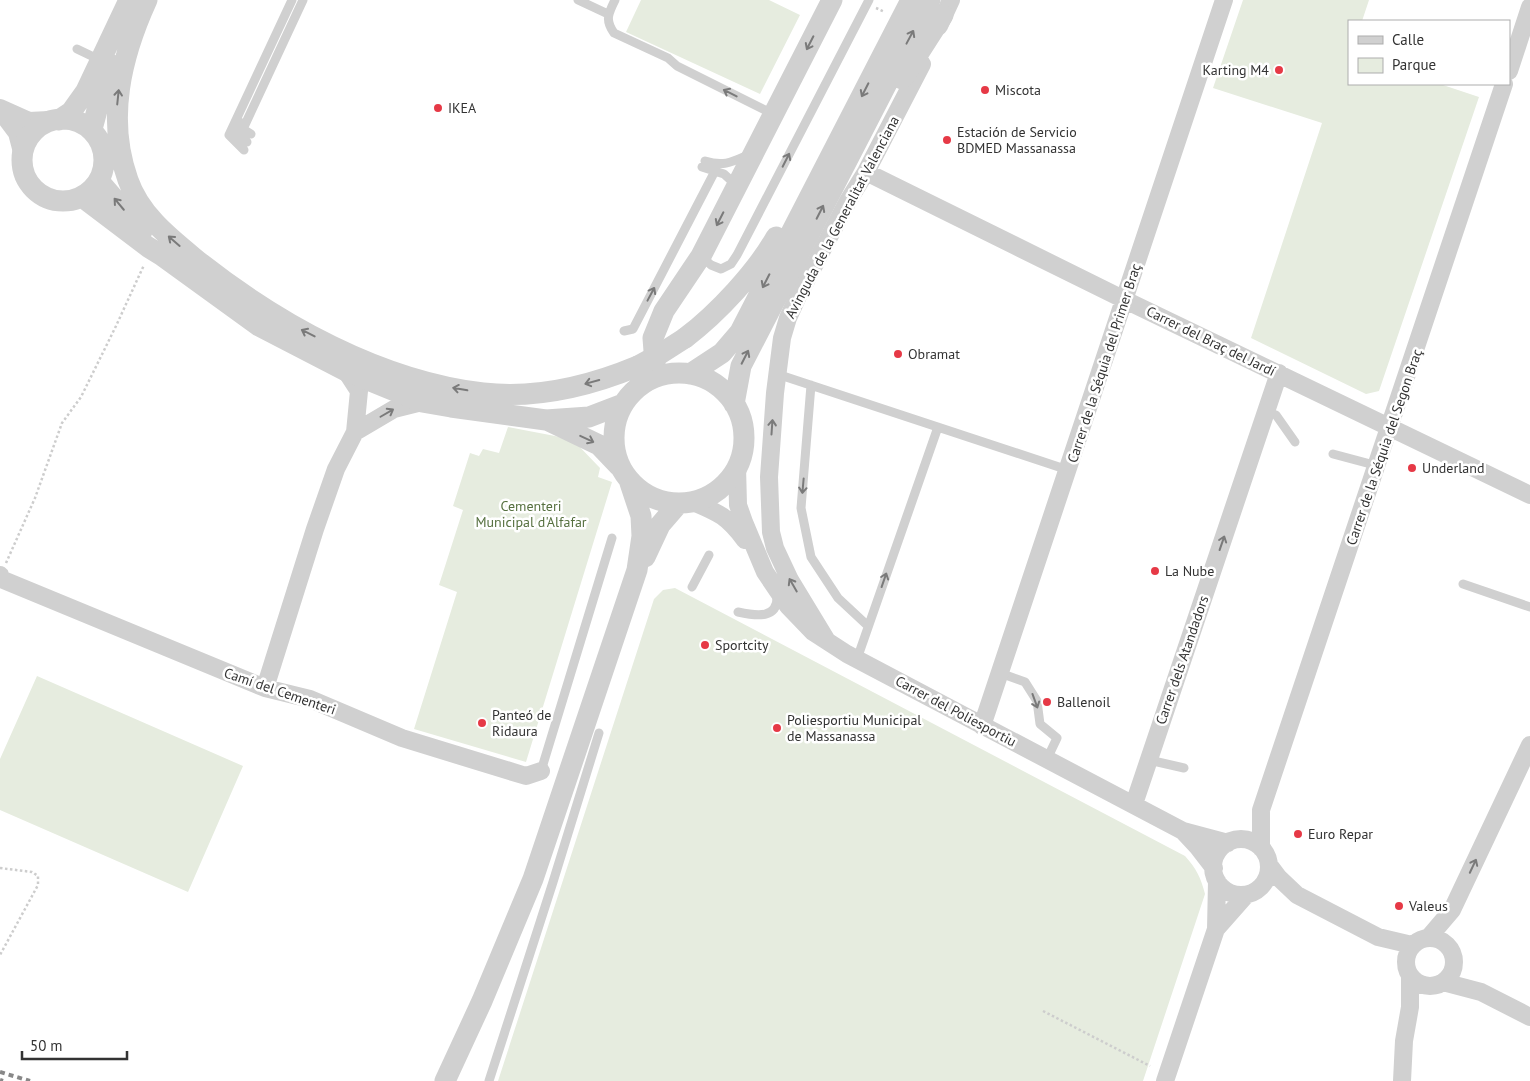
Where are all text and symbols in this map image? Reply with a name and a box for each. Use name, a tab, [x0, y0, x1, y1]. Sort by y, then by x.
legend	[1348, 20, 1510, 85]
one-way arrow	[906, 30, 915, 45]
text: Calle	[1392, 30, 1424, 49]
one-way arrow	[805, 36, 815, 51]
text: Parque	[1392, 55, 1436, 74]
place label: Karting M4	[1203, 61, 1269, 79]
marker: Karting M4	[1273, 64, 1285, 76]
place label: Miscota	[995, 81, 1041, 99]
one-way arrow	[860, 82, 869, 97]
marker: Miscota	[979, 84, 991, 96]
one-way arrow	[723, 87, 738, 97]
one-way arrow	[113, 89, 123, 105]
place label: IKEA	[448, 99, 477, 117]
marker: IKEA	[432, 102, 444, 114]
street label: Avinguda de la Generalitat Valenciana	[781, 113, 903, 321]
place label: Estación de Servicio BDMED Massanassa	[957, 123, 1077, 157]
marker: Estación de Servicio BDMED Massanassa	[941, 134, 953, 146]
one-way arrow	[782, 153, 791, 168]
one-way arrow	[113, 198, 124, 211]
one-way arrow	[815, 205, 825, 220]
one-way arrow	[715, 211, 724, 226]
one-way arrow	[168, 235, 181, 247]
street label: Carrer de la Séquia del Primer Braç	[1063, 261, 1145, 465]
one-way arrow	[761, 273, 770, 288]
one-way arrow	[647, 287, 656, 302]
street label: Carrer del Braç del Jardí	[1143, 302, 1279, 380]
one-way arrow	[301, 328, 316, 337]
place label: Obramat	[908, 345, 960, 363]
street label: Carrer de la Séquia del Segon Braç	[1342, 347, 1426, 547]
marker: Obramat	[892, 348, 904, 360]
one-way arrow	[741, 350, 750, 365]
one-way arrow	[584, 378, 600, 388]
one-way arrow	[452, 383, 468, 393]
one-way arrow	[379, 408, 394, 418]
one-way arrow	[768, 419, 777, 435]
one-way arrow	[580, 435, 595, 445]
place label: Underland	[1422, 459, 1484, 477]
marker: Underland	[1406, 462, 1418, 474]
one-way arrow	[798, 478, 808, 494]
park label: Cementeri Municipal d'Alfafar	[475, 497, 587, 531]
one-way arrow	[1218, 535, 1227, 551]
place label: La Nube	[1165, 562, 1214, 580]
marker: La Nube	[1149, 565, 1161, 577]
one-way arrow	[880, 572, 890, 588]
one-way arrow	[788, 577, 798, 592]
street label: Carrer dels Atandadors	[1151, 593, 1213, 727]
place label: Sportcity	[715, 636, 769, 654]
marker: Sportcity	[699, 639, 711, 651]
street label: Camí del Cementeri	[222, 663, 338, 719]
street label: Carrer del Poliesportiu	[892, 672, 1020, 750]
one-way arrow	[1031, 693, 1040, 709]
place label: Ballenoil	[1057, 693, 1110, 711]
marker: Ballenoil	[1041, 696, 1053, 708]
place label: Panteó de Ridaura	[492, 706, 551, 740]
place label: Poliesportiu Municipal de Massanassa	[787, 711, 921, 745]
marker: Panteó de Ridaura	[476, 717, 488, 729]
marker: Poliesportiu Municipal de Massanassa	[771, 722, 783, 734]
place label: Euro Repar	[1308, 825, 1373, 843]
marker: Euro Repar	[1292, 828, 1304, 840]
one-way arrow	[1469, 859, 1478, 874]
place label: Valeus	[1408, 897, 1448, 915]
marker: Valeus	[1393, 900, 1405, 912]
scale bar	[22, 1028, 128, 1060]
text: 50 m	[30, 1036, 63, 1055]

